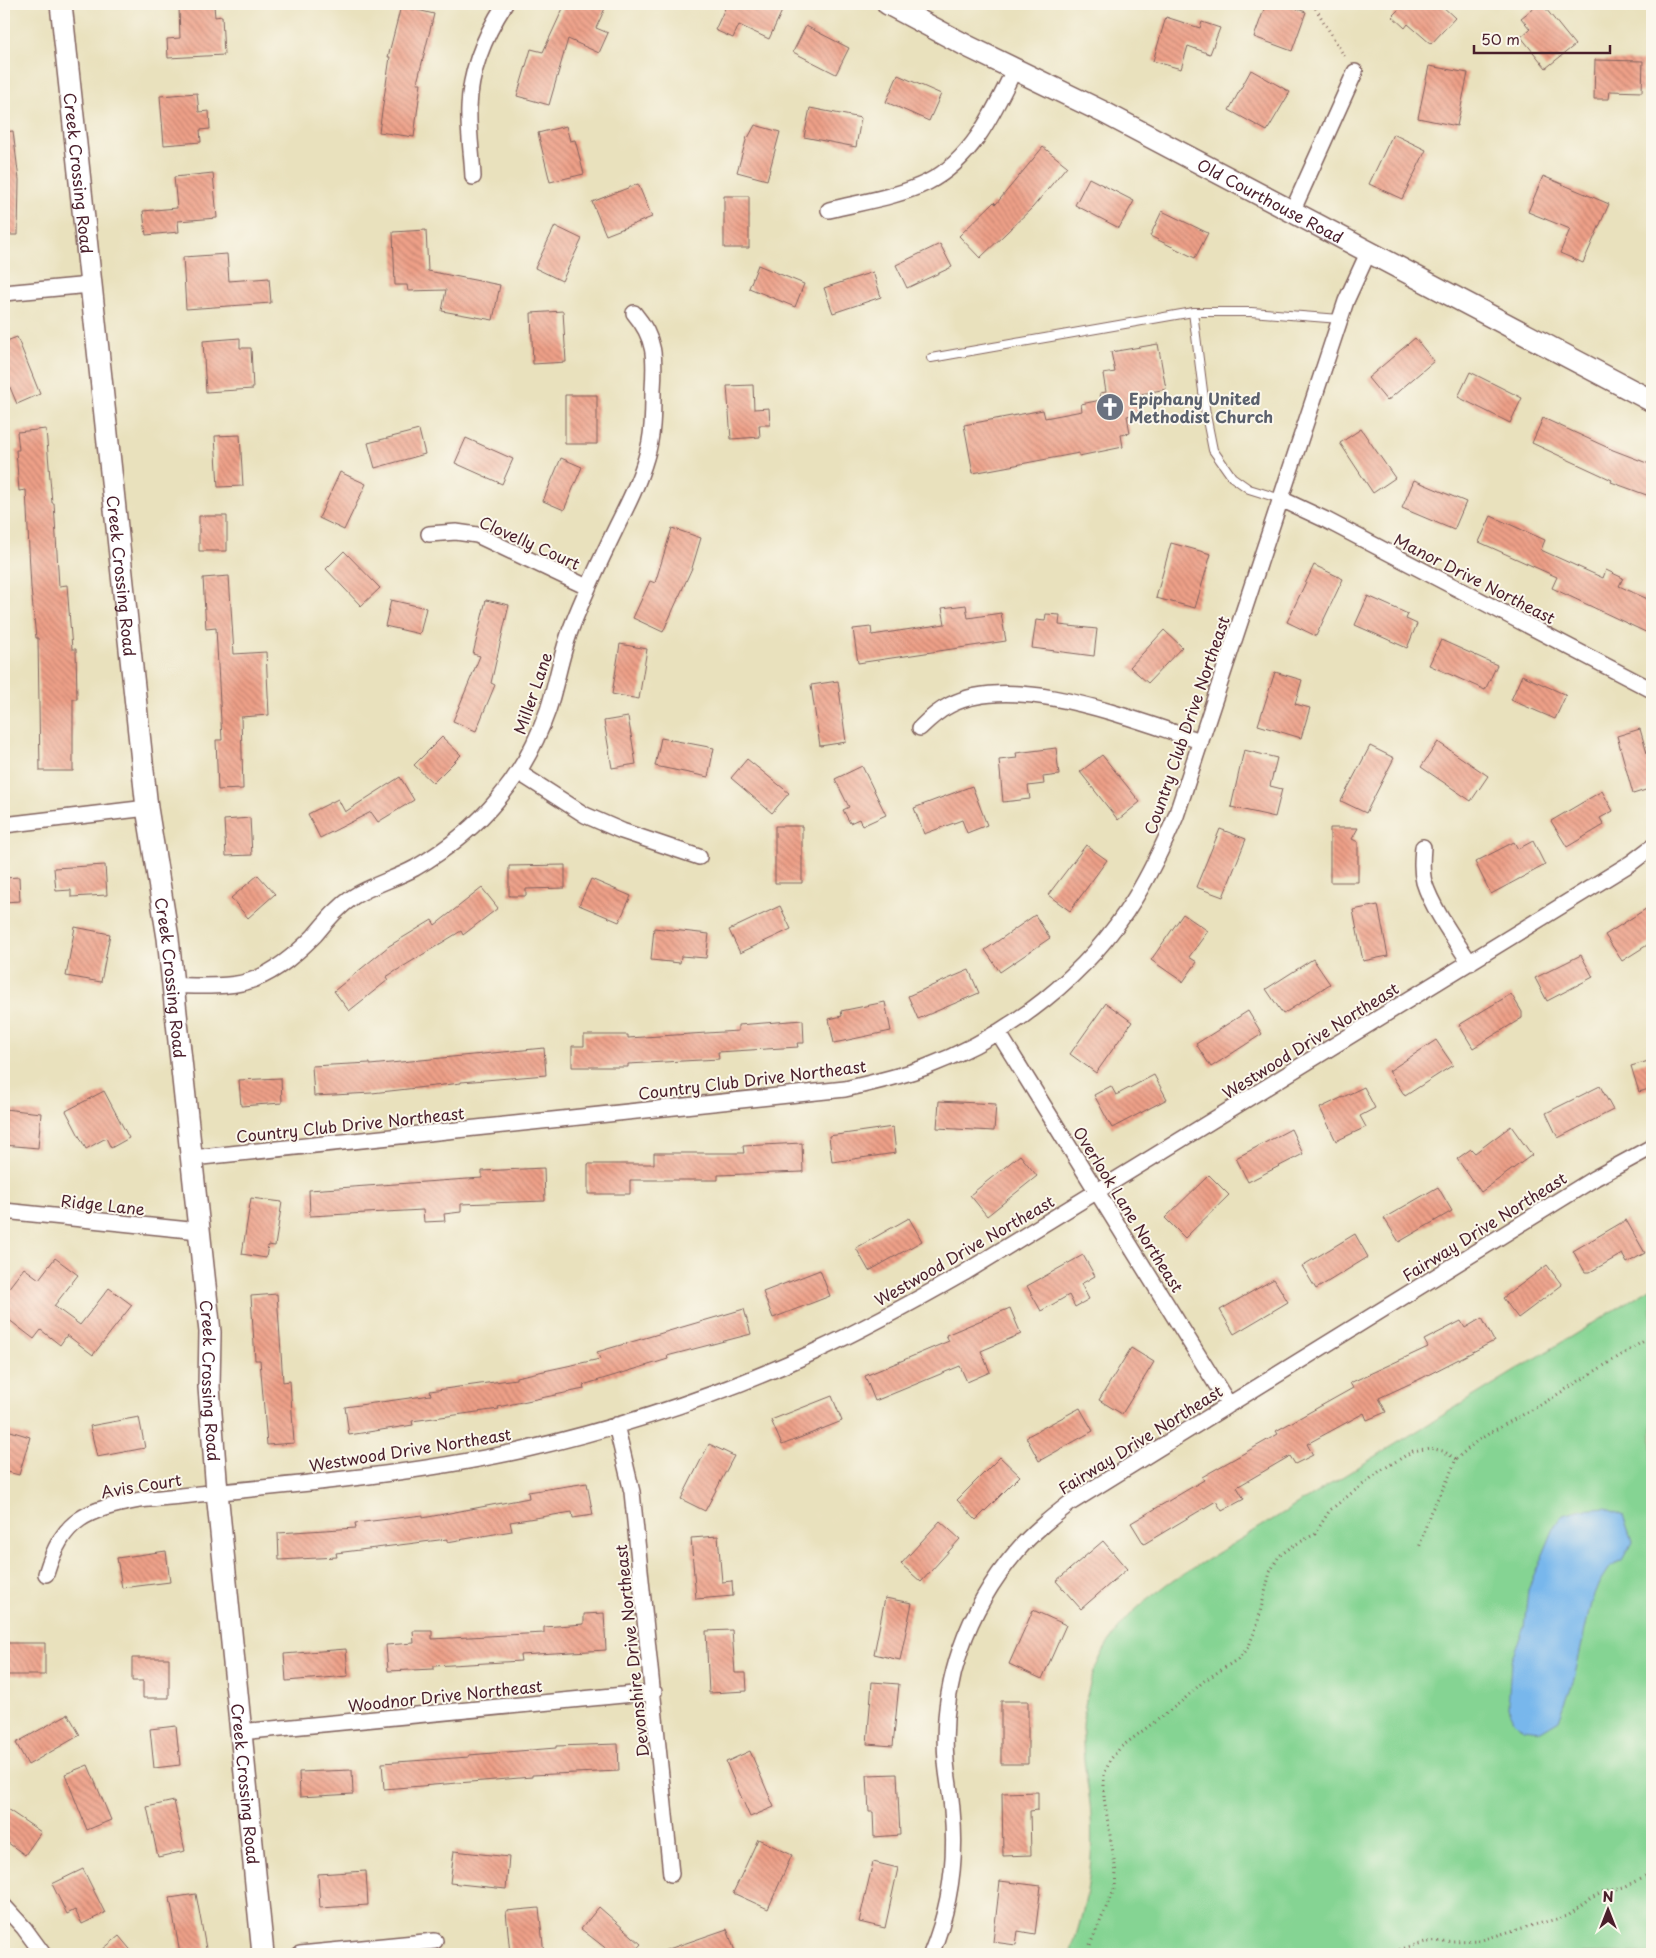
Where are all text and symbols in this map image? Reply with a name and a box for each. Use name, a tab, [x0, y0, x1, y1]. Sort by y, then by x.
scale bar	[1474, 22, 1610, 54]
text: 50 m	[1481, 27, 1520, 50]
street label: Creek Crossing Road	[59, 91, 100, 255]
street label: Old Courthouse Road	[1193, 152, 1348, 249]
place label: Epiphany United Methodist Church	[1129, 386, 1273, 428]
church icon: Epiphany United Methodist Church	[1095, 392, 1125, 422]
street label: Creek Crossing Road	[102, 494, 143, 657]
street label: Clovelly Court	[476, 509, 585, 575]
street label: Manor Drive Northeast	[1390, 527, 1560, 629]
street label: Country Club Drive Northeast	[1137, 613, 1235, 837]
street label: Miller Lane	[507, 649, 557, 737]
street label: Creek Crossing Road	[150, 895, 193, 1059]
street label: Westwood Drive Northeast	[1217, 976, 1403, 1104]
street label: Country Club Drive Northeast	[637, 1053, 867, 1105]
street label: Country Club Drive Northeast	[235, 1100, 465, 1148]
street label: Overlook Lane Northeast	[1068, 1121, 1190, 1297]
street label: Fairway Drive Northeast	[1397, 1166, 1571, 1286]
street label: Ridge Lane	[60, 1188, 146, 1220]
street label: Westwood Drive Northeast	[870, 1189, 1058, 1311]
street label: Creek Crossing Road	[195, 1298, 227, 1462]
street label: Fairway Drive Northeast	[1053, 1379, 1227, 1499]
street label: Westwood Drive Northeast	[307, 1421, 513, 1477]
street label: Avis Court	[99, 1467, 184, 1503]
street label: Devonshire Drive Northeast	[608, 1543, 654, 1759]
street label: Woodnor Drive Northeast	[347, 1673, 543, 1717]
street label: Creek Crossing Road	[226, 1702, 266, 1865]
north arrow	[1584, 1886, 1634, 1936]
text: N	[1602, 1886, 1614, 1907]

